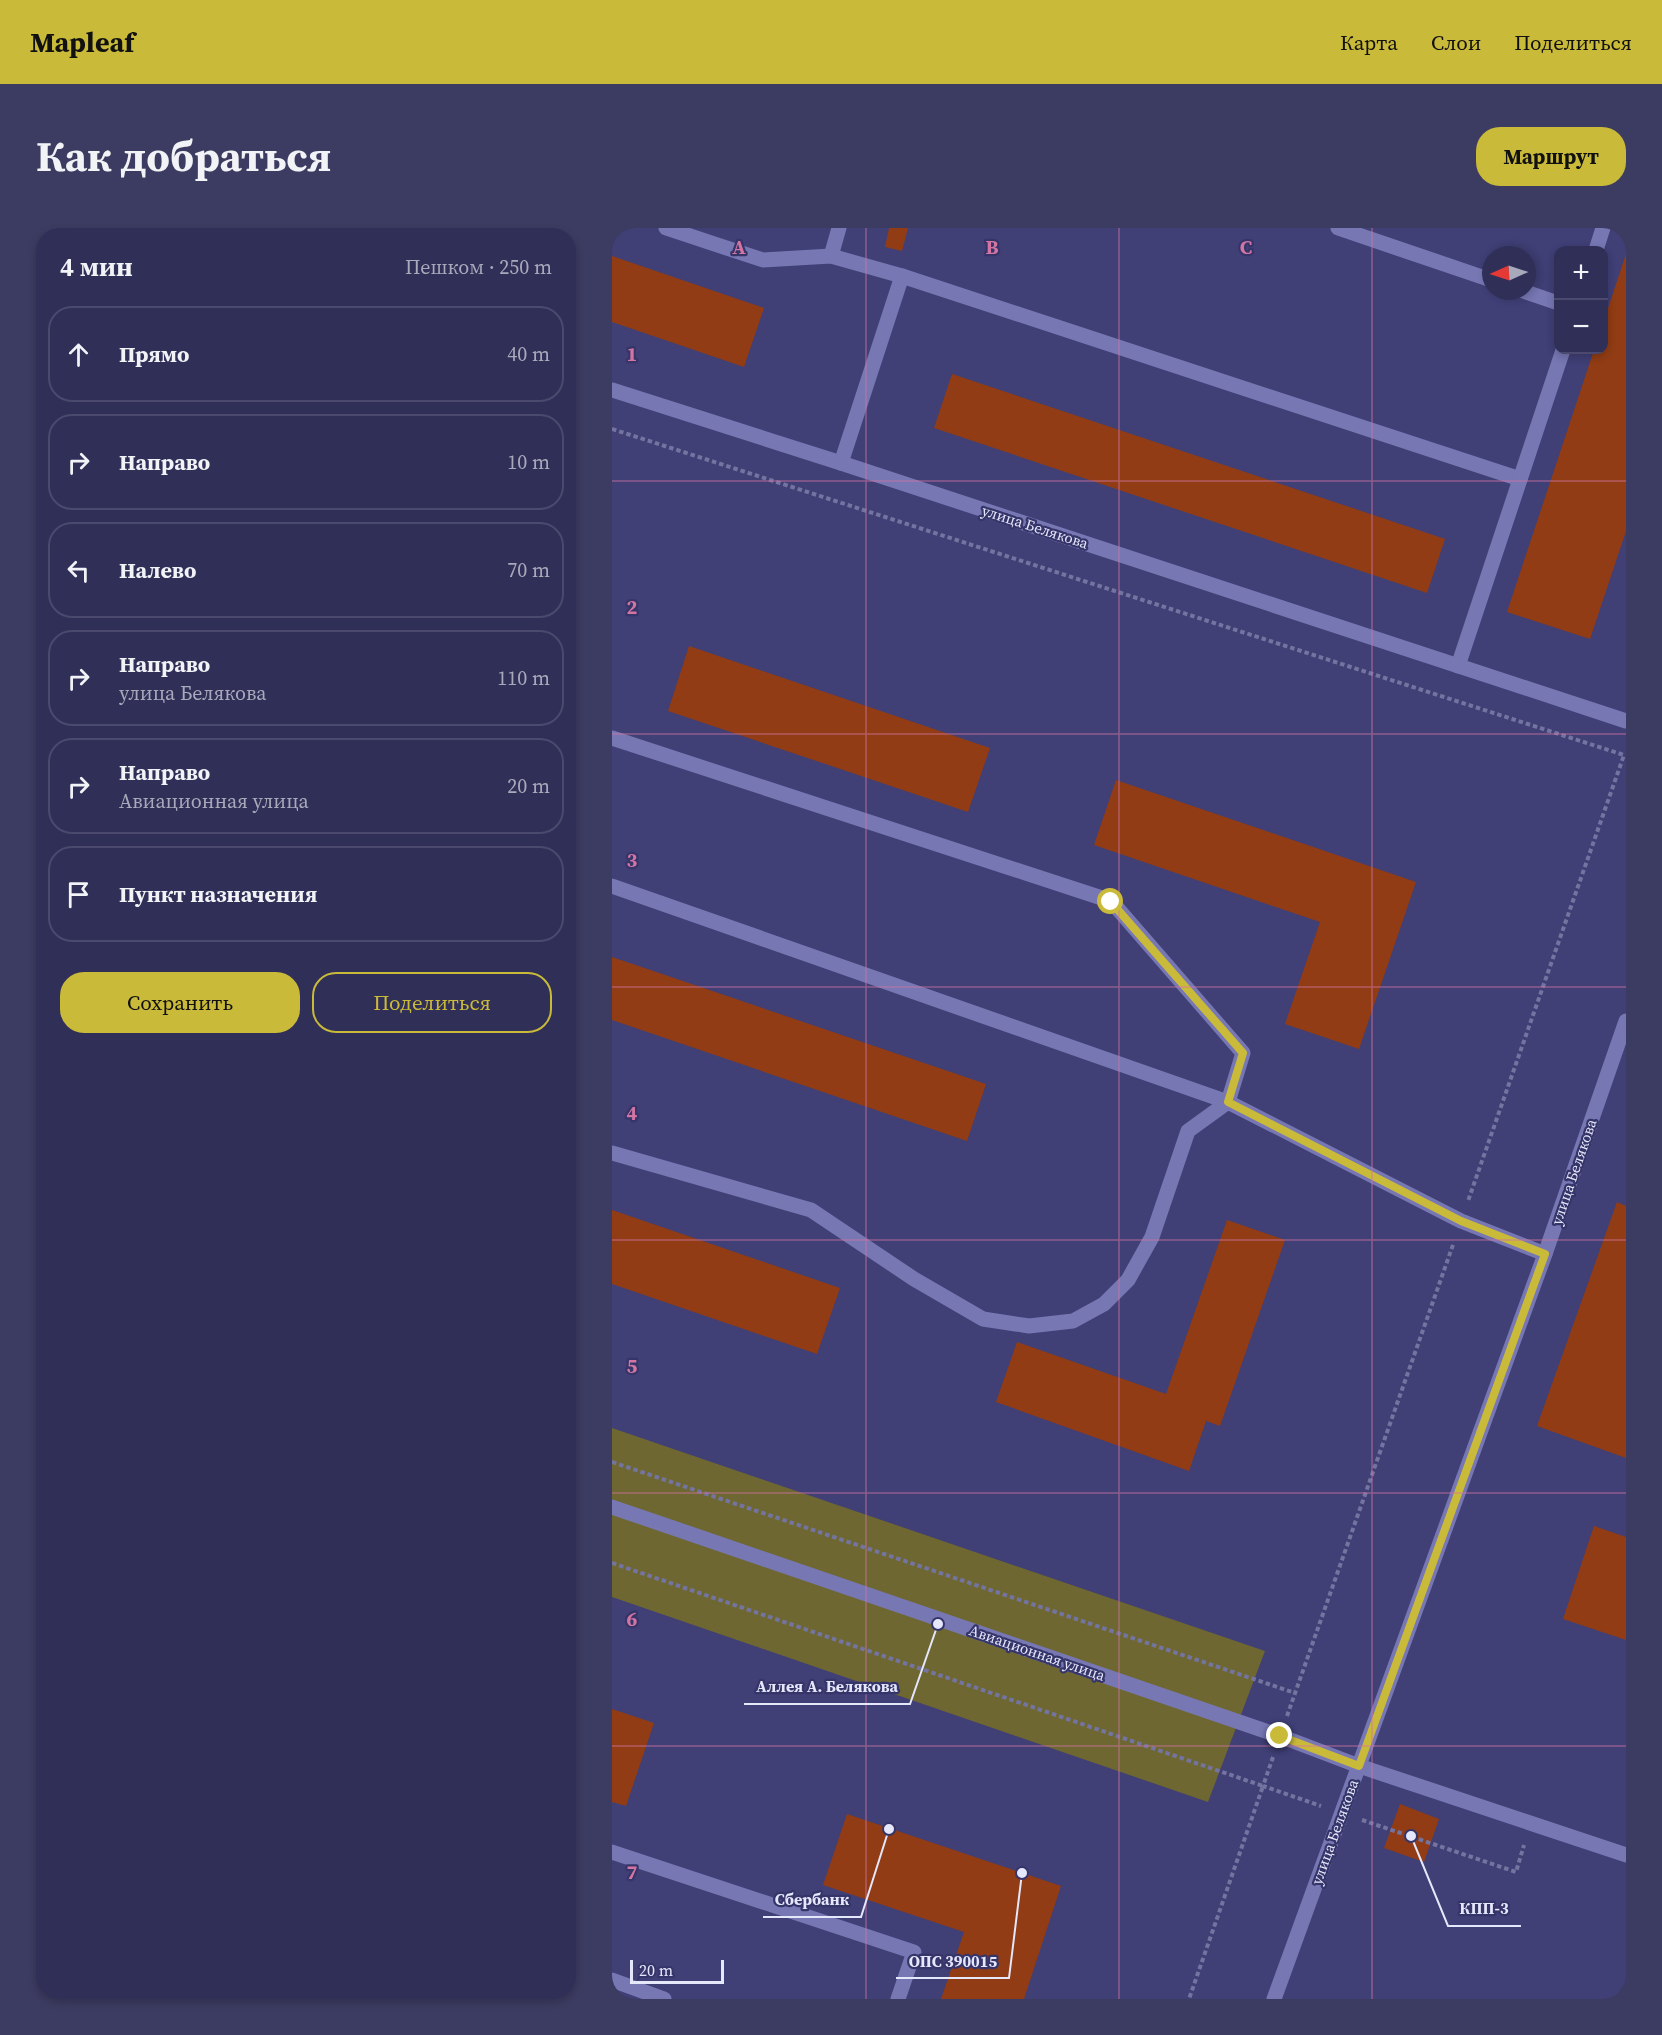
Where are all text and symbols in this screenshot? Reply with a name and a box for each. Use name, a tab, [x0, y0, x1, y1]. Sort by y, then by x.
text: Mapleaf	[30, 23, 134, 61]
text: Карта	[1340, 28, 1398, 57]
text: Слои	[1431, 28, 1481, 57]
text: Поделиться	[1514, 28, 1632, 57]
text: Как добраться	[36, 127, 331, 185]
button: Маршрут	[1476, 127, 1626, 186]
text: A	[732, 233, 746, 261]
text: B	[985, 233, 999, 261]
text: C	[1240, 233, 1252, 261]
north arrow	[1482, 246, 1536, 300]
map controls	[1554, 246, 1608, 354]
button: +	[1554, 246, 1608, 300]
text: 4 мин	[60, 249, 133, 285]
text: Пешком · 250 m	[405, 253, 552, 281]
button: −	[1554, 300, 1608, 354]
icon: ahead	[62, 338, 95, 371]
text: Прямо	[119, 339, 189, 369]
text: 40 m	[507, 340, 550, 368]
text: 1	[627, 340, 637, 368]
icon: right	[62, 446, 95, 479]
text: Направо	[119, 447, 210, 477]
text: 10 m	[507, 448, 550, 476]
street label: улица Белякова	[979, 499, 1091, 554]
icon: left	[62, 554, 95, 587]
text: Налево	[119, 555, 196, 585]
text: 70 m	[507, 556, 550, 584]
text: 2	[627, 593, 638, 621]
text: Направо	[119, 649, 210, 679]
icon: right	[62, 662, 95, 695]
text: 110 m	[497, 664, 550, 692]
text: улица Белякова	[119, 679, 266, 707]
text: Направо	[119, 757, 210, 787]
icon: right	[62, 770, 95, 803]
text: 20 m	[507, 772, 550, 800]
text: Авиационная улица	[119, 787, 309, 815]
text: 3	[627, 846, 638, 874]
icon: arrive	[62, 878, 95, 911]
text: Пункт назначения	[119, 879, 317, 909]
route start	[1097, 888, 1123, 914]
button: Сохранить	[60, 972, 300, 1033]
button: Поделиться	[312, 972, 552, 1033]
text: 4	[627, 1099, 638, 1127]
street label: улица Белякова	[1546, 1116, 1602, 1228]
text: 5	[627, 1352, 638, 1380]
text: 6	[627, 1605, 638, 1633]
street label: Авиационная улица	[966, 1619, 1108, 1686]
callout: Аллея А. Белякова	[744, 1670, 910, 1704]
text: Аллея А. Белякова	[756, 1675, 898, 1697]
route end	[1266, 1722, 1292, 1748]
street label: улица Белякова	[1306, 1776, 1363, 1887]
text: 7	[627, 1858, 638, 1886]
callout: Сбербанк	[763, 1883, 861, 1917]
text: Сбербанк	[775, 1888, 850, 1910]
callout: КПП-3	[1448, 1892, 1521, 1926]
text: КПП-3	[1459, 1897, 1509, 1919]
callout: ОПС 390015	[896, 1944, 1009, 1978]
text: ОПС 390015	[909, 1950, 997, 1972]
scale bar	[630, 1957, 724, 1984]
text: 20 m	[639, 1959, 673, 1981]

